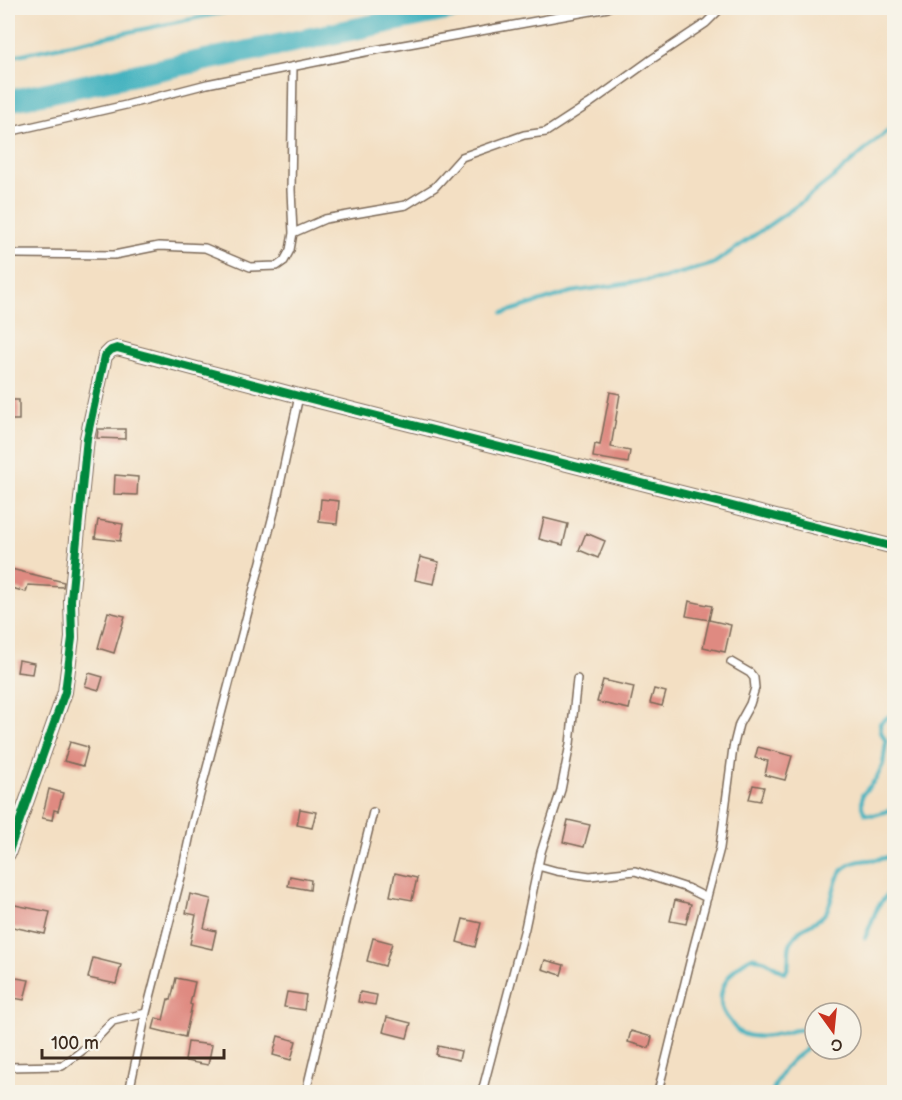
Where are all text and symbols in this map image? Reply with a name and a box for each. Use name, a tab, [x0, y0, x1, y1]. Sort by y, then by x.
north arrow	[803, 1001, 863, 1061]
scale bar	[42, 1022, 224, 1060]
text: 100 m	[51, 1033, 99, 1054]
text: С	[829, 1033, 844, 1055]

